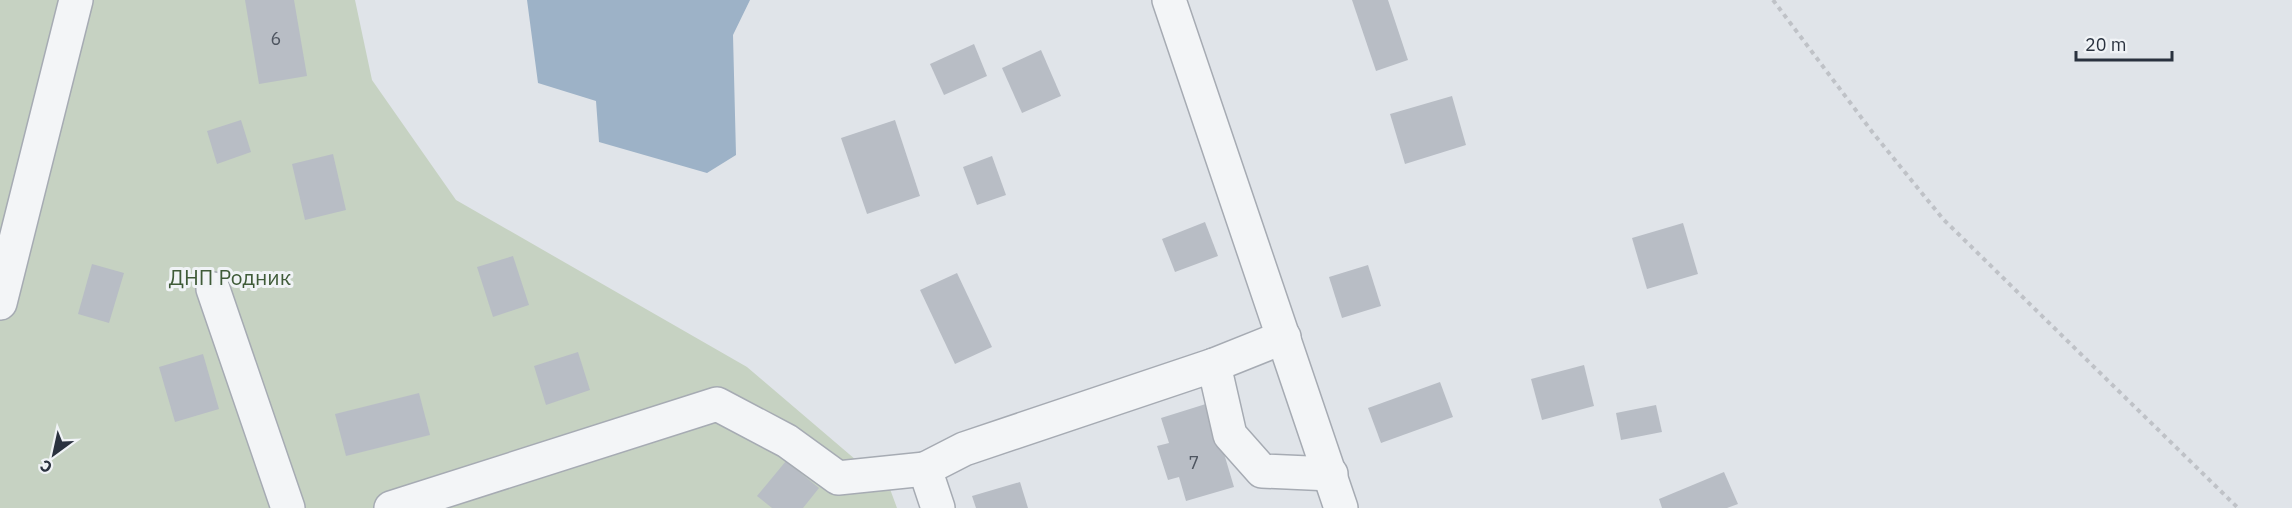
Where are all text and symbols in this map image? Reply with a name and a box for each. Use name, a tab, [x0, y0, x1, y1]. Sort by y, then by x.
scale bar	[2076, 24, 2172, 62]
house number: 6	[271, 27, 281, 50]
text: 20 m	[2085, 33, 2127, 56]
park label: ДНП Родник	[169, 263, 291, 291]
north arrow	[24, 424, 84, 484]
house number: 7	[1189, 451, 1199, 474]
text: С	[36, 455, 56, 478]

